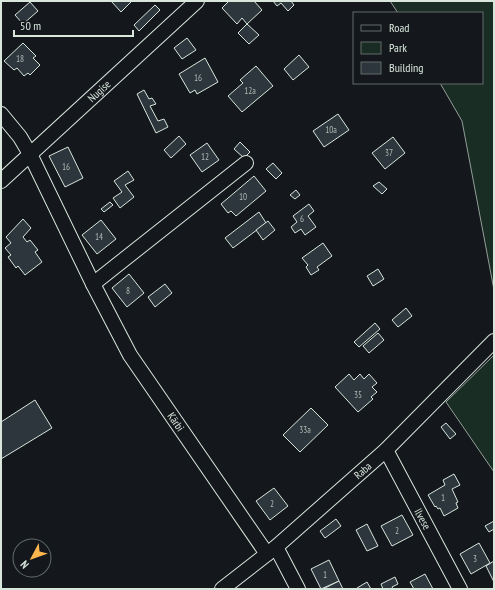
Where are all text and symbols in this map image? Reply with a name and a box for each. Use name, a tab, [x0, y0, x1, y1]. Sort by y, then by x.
scale bar	[14, 12, 133, 38]
legend	[353, 12, 483, 84]
text: 50 m	[20, 18, 41, 33]
text: Road	[389, 20, 409, 35]
text: Park	[389, 40, 407, 55]
house number: 18	[16, 53, 24, 64]
text: Building	[389, 60, 424, 75]
house number: 16	[194, 72, 202, 83]
street label: Nugise	[85, 77, 114, 105]
house number: 12a	[244, 85, 256, 96]
house number: 10a	[325, 124, 337, 135]
house number: 37	[385, 147, 393, 158]
house number: 12	[201, 151, 209, 162]
house number: 16	[62, 161, 70, 172]
house number: 10	[239, 191, 247, 202]
house number: 6	[300, 213, 304, 224]
house number: 14	[95, 231, 103, 242]
house number: 8	[126, 285, 130, 296]
house number: 35	[354, 389, 362, 400]
street label: Kärbi	[164, 409, 187, 434]
house number: 33a	[299, 424, 311, 435]
street label: Raba	[351, 459, 374, 482]
house number: 1	[441, 492, 445, 503]
house number: 2	[270, 498, 274, 509]
street label: Ilvese	[411, 506, 434, 532]
house number: 2	[395, 525, 399, 536]
north arrow	[12, 538, 52, 578]
house number: 3	[473, 553, 477, 564]
text: N	[17, 558, 32, 571]
house number: 1	[323, 569, 327, 580]

